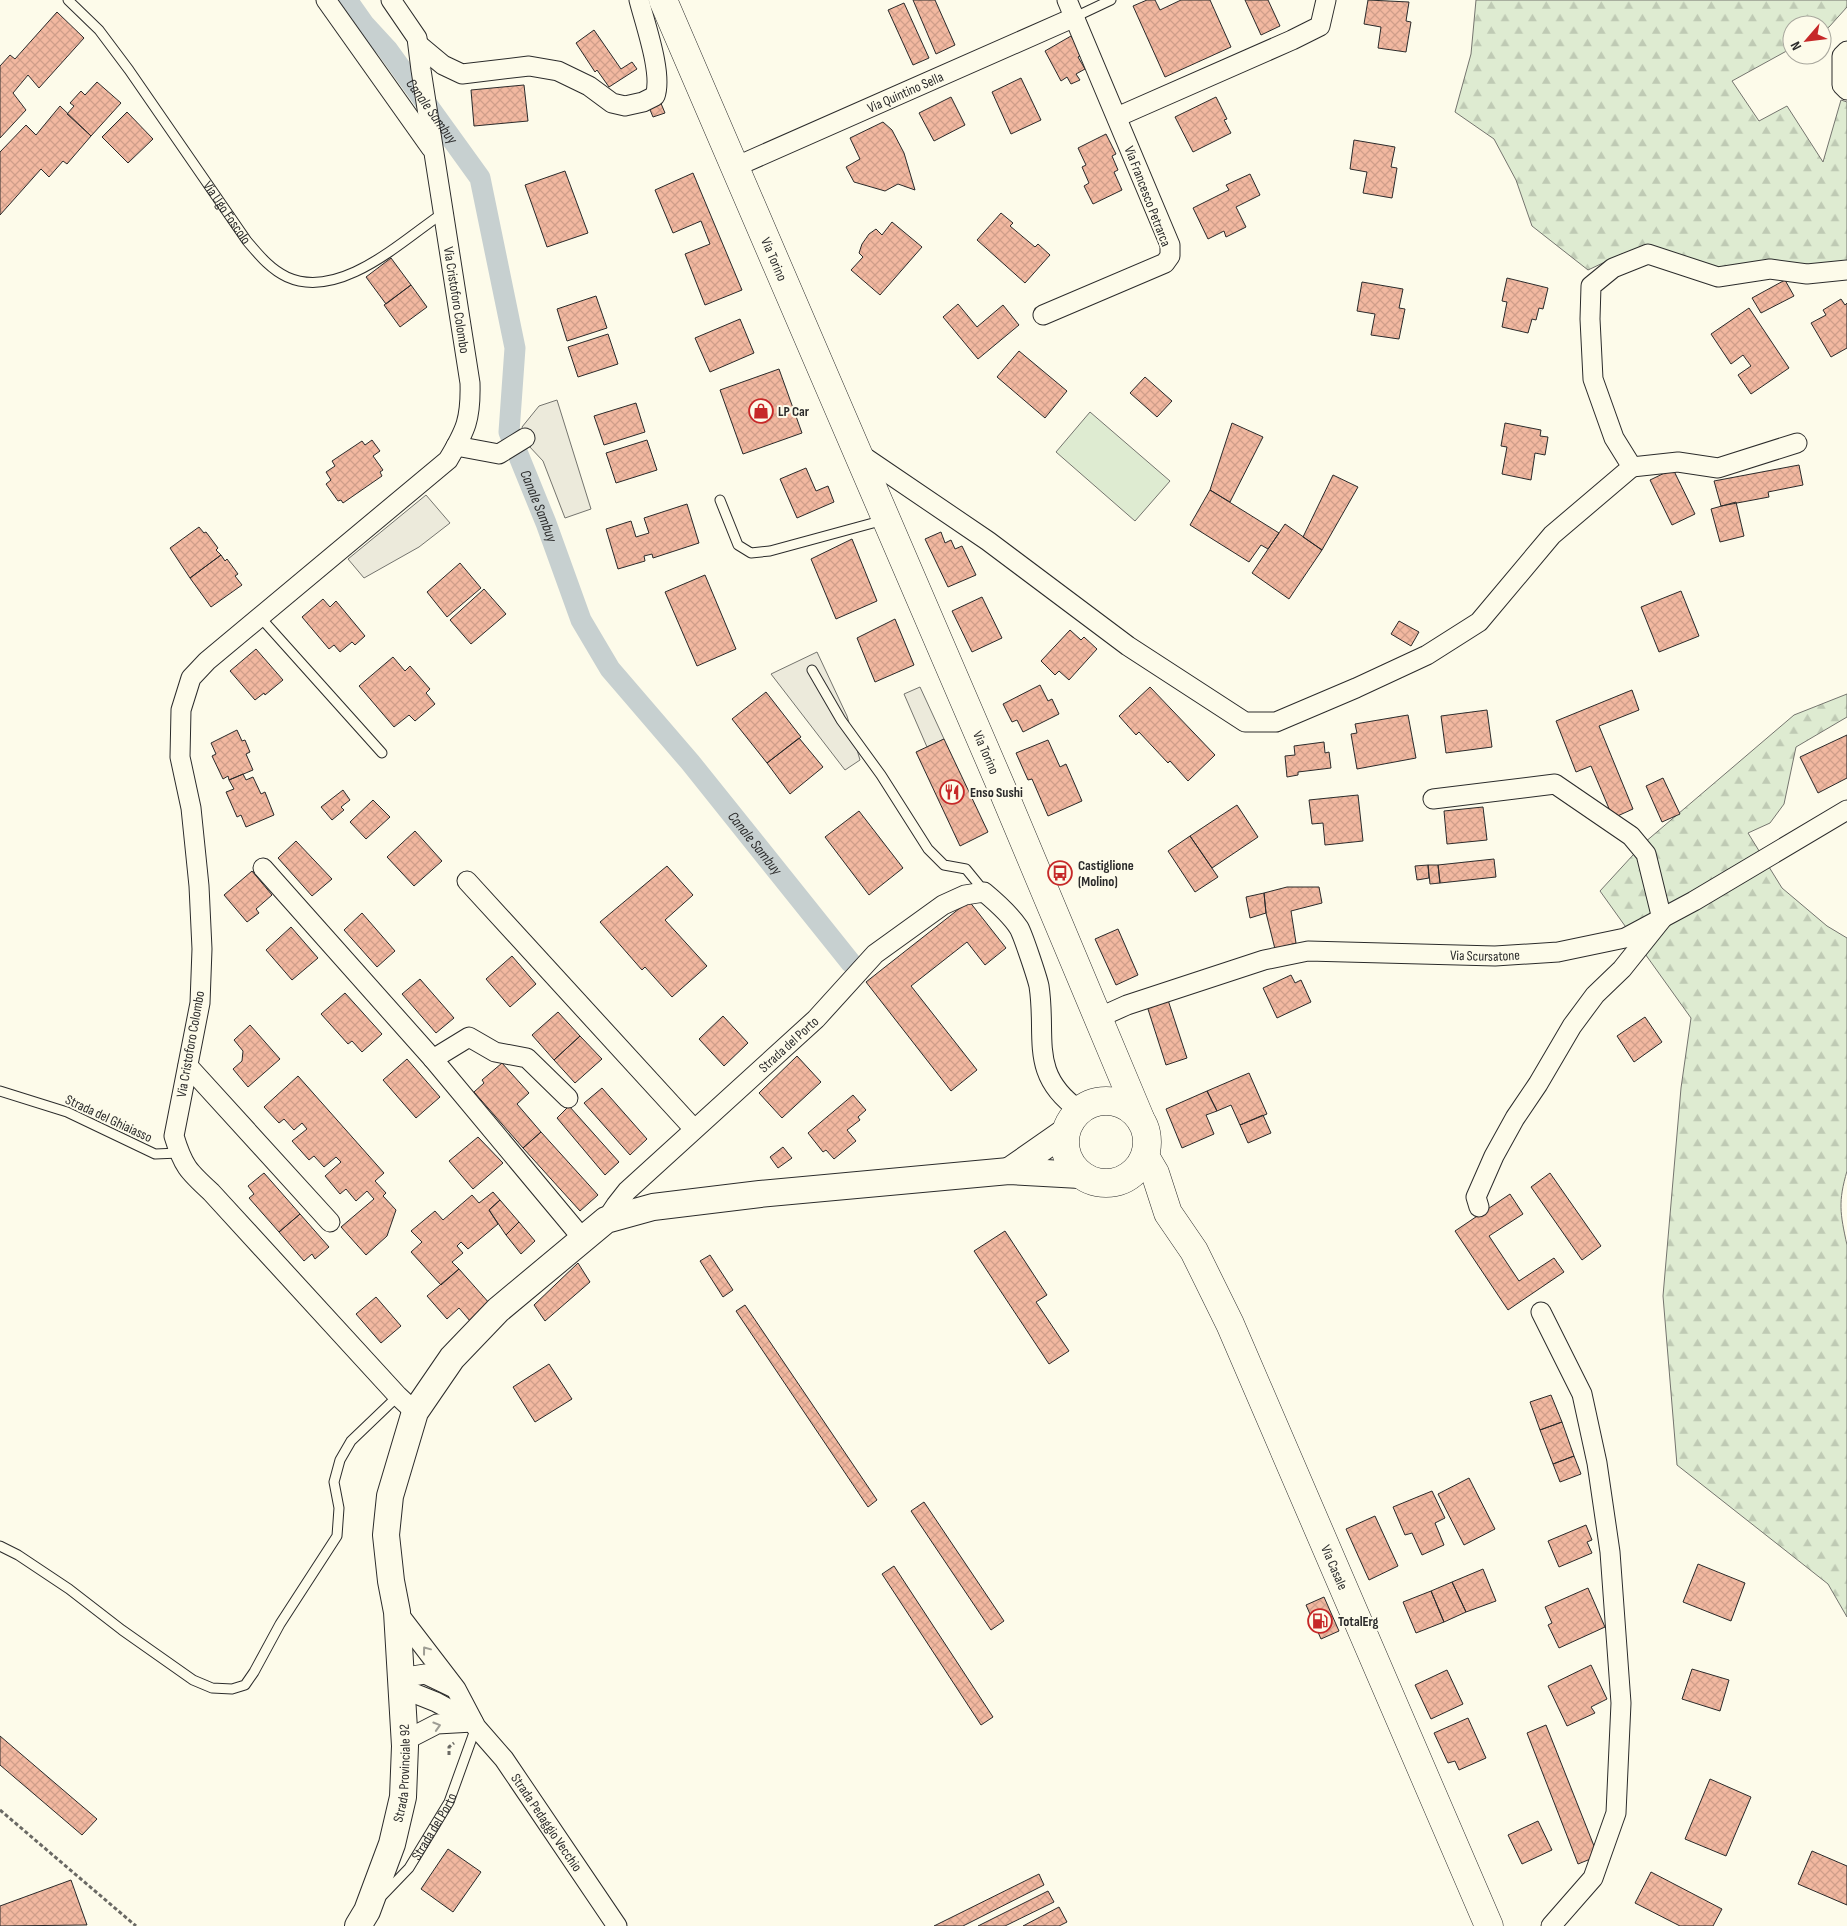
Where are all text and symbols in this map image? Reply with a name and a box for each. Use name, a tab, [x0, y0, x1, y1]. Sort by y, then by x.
north arrow	[1782, 15, 1832, 65]
text: N	[1787, 39, 1805, 53]
street label: Via Quintino Sella	[865, 68, 946, 117]
water label: Canale Sambuy	[401, 75, 462, 149]
street label: Via Francesco Petrarca	[1121, 144, 1175, 249]
street label: Via Ugo Foscolo	[199, 178, 255, 248]
street label: Via Torino	[757, 235, 791, 284]
street label: Via Cristoforo Colombo	[440, 245, 473, 355]
shop icon: LP Car	[748, 398, 774, 424]
place label: LP Car	[778, 403, 810, 420]
water label: Canale Sambuy	[515, 467, 562, 546]
street label: Via Torino	[969, 728, 1003, 777]
restaurant icon: Enso Sushi	[939, 779, 965, 805]
place label: Enso Sushi	[970, 784, 1023, 801]
water label: Canale Sambuy	[723, 808, 787, 880]
place label: Castiglione (Molino)	[1078, 857, 1134, 890]
bus stop icon: Castiglione (Molino)	[1047, 860, 1073, 886]
street label: Via Scursatone	[1450, 946, 1520, 965]
street label: Via Cristoforo Colombo	[173, 989, 208, 1099]
street label: Strada del Porto	[755, 1013, 822, 1076]
street label: Strada del Ghiaiasso	[63, 1091, 155, 1146]
street label: Via Casale	[1317, 1542, 1351, 1592]
fuel station icon: TotalErg	[1307, 1608, 1333, 1634]
place label: TotalErg	[1338, 1613, 1379, 1630]
one-way arrow	[423, 1646, 432, 1656]
one-way arrow	[432, 1721, 441, 1731]
street label: Strada Provinciale 92	[389, 1723, 414, 1824]
street label: Strada Pedaggio Vecchio	[507, 1770, 586, 1875]
street label: Strada del Porto	[408, 1791, 461, 1863]

